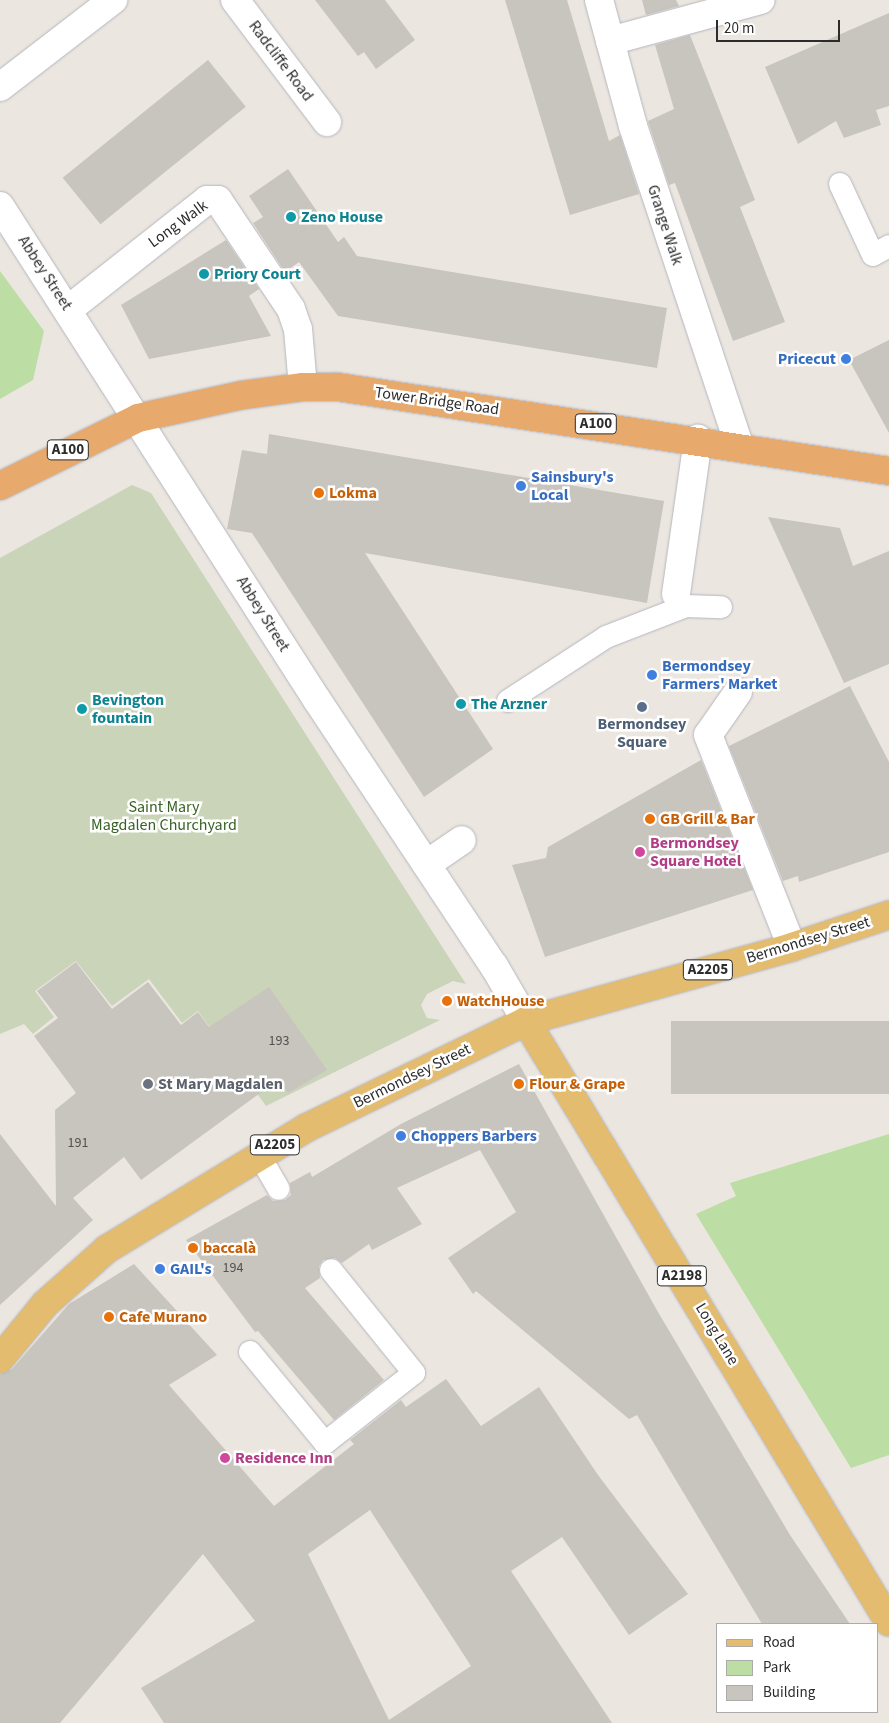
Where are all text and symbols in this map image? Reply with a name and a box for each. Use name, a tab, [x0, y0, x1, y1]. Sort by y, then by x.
scale bar	[719, 10, 843, 42]
street label: Radcliffe Road	[244, 17, 318, 105]
text: 20 m	[724, 18, 754, 39]
street label: Grange Walk	[643, 182, 687, 268]
street label: Long Walk	[145, 196, 211, 252]
place label: Zeno House	[301, 207, 383, 227]
marker: Zeno House	[285, 211, 297, 223]
street label: Abbey Street	[14, 232, 76, 314]
place label: Priory Court	[214, 264, 301, 284]
marker: Priory Court	[198, 268, 210, 280]
place label: Pricecut	[778, 349, 836, 369]
marker: Pricecut	[840, 353, 852, 365]
street label: Tower Bridge Road	[374, 383, 500, 419]
road number: A100	[575, 412, 617, 436]
road number: A100	[47, 438, 89, 462]
place label: Sainsbury's Local	[531, 467, 614, 505]
marker: Sainsbury's Local	[515, 480, 527, 492]
place label: Lokma	[329, 483, 377, 503]
marker: Lokma	[313, 487, 325, 499]
street label: Abbey Street	[232, 573, 294, 655]
place label: Bermondsey Farmers' Market	[662, 656, 777, 694]
marker: Bermondsey Farmers' Market	[646, 669, 658, 681]
place label: Bevington fountain	[92, 690, 164, 728]
place label: The Arzner	[471, 694, 547, 714]
marker: The Arzner	[455, 698, 467, 710]
marker: Bermondsey Square	[636, 701, 648, 713]
marker: Bevington fountain	[76, 703, 88, 715]
place label: Bermondsey Square	[598, 714, 686, 752]
park label: Saint Mary Magdalen Churchyard	[91, 797, 237, 835]
place label: GB Grill & Bar	[660, 809, 755, 829]
marker: GB Grill & Bar	[644, 813, 656, 825]
place label: Bermondsey Square Hotel	[650, 833, 741, 871]
marker: Bermondsey Square Hotel	[634, 846, 646, 858]
street label: Bermondsey Street	[744, 912, 872, 968]
road number: A2205	[682, 958, 734, 982]
place label: WatchHouse	[457, 991, 545, 1011]
marker: WatchHouse	[441, 995, 453, 1007]
house number: 193	[269, 1033, 289, 1049]
street label: Bermondsey Street	[350, 1039, 474, 1113]
place label: St Mary Magdalen	[158, 1074, 283, 1094]
place label: Flour & Grape	[529, 1074, 625, 1094]
marker: St Mary Magdalen	[142, 1078, 154, 1090]
marker: Flour & Grape	[513, 1078, 525, 1090]
place label: Choppers Barbers	[411, 1126, 537, 1146]
marker: Choppers Barbers	[395, 1130, 407, 1142]
road number: A2205	[249, 1132, 301, 1158]
house number: 191	[68, 1135, 88, 1151]
place label: baccalà	[203, 1238, 256, 1258]
marker: baccalà	[187, 1242, 199, 1254]
place label: GAIL's	[170, 1259, 212, 1279]
house number: 194	[223, 1260, 243, 1276]
marker: GAIL's	[154, 1263, 166, 1275]
road number: A2198	[656, 1264, 708, 1288]
street label: Long Lane	[691, 1300, 743, 1368]
place label: Cafe Murano	[119, 1307, 207, 1327]
marker: Cafe Murano	[103, 1311, 115, 1323]
place label: Residence Inn	[235, 1448, 333, 1468]
marker: Residence Inn	[219, 1452, 231, 1464]
legend	[716, 1623, 879, 1713]
text: Road	[763, 1632, 795, 1653]
text: Park	[763, 1657, 791, 1678]
text: Building	[763, 1682, 815, 1703]

